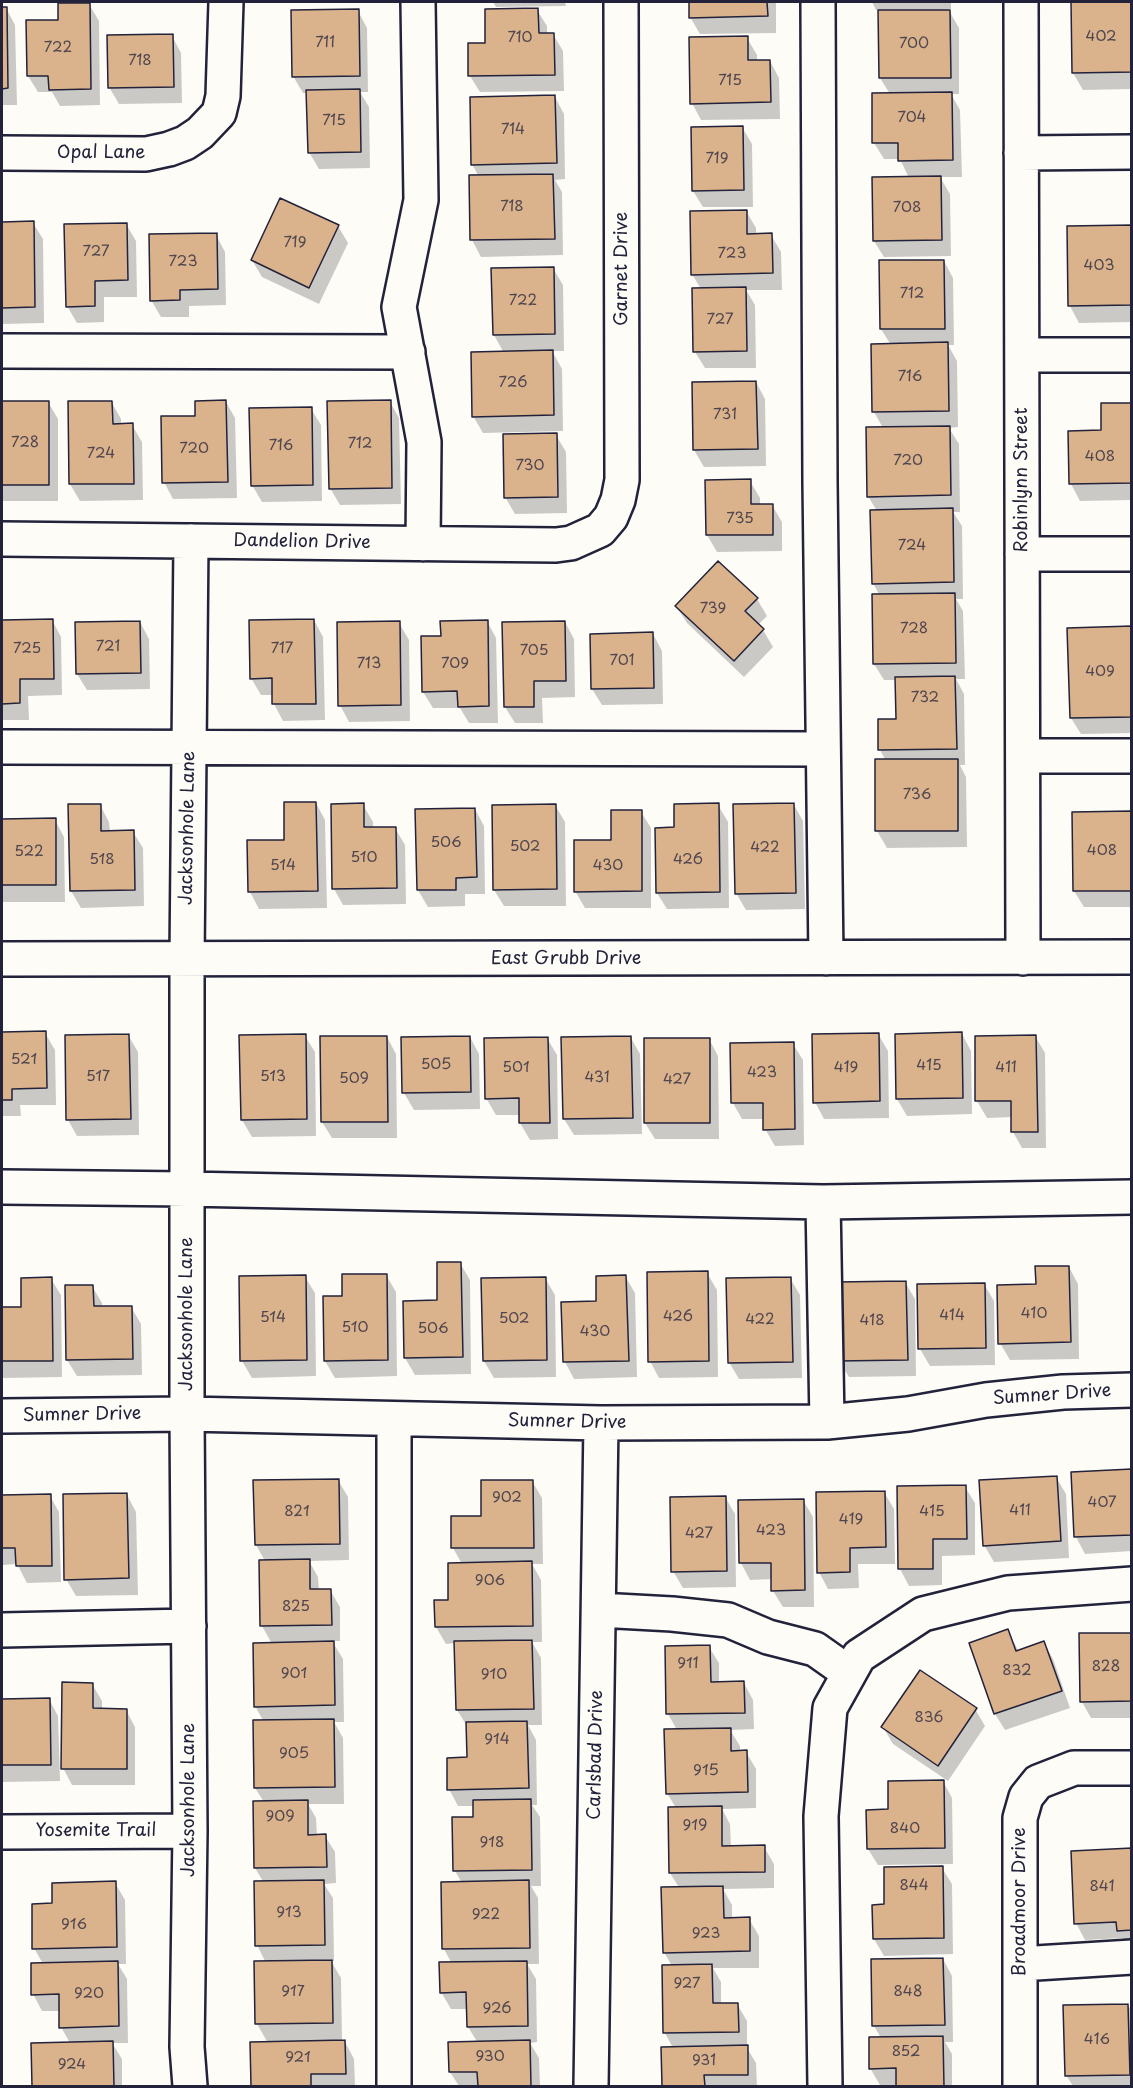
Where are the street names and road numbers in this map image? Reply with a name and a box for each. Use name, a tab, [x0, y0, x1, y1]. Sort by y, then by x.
street label: Opal Lane	[57, 142, 145, 164]
street label: Garnet Drive	[611, 212, 633, 326]
street label: Robinlynn Street	[1011, 407, 1033, 553]
street label: Dandelion Drive	[233, 530, 371, 554]
street label: Jacksonhole Lane	[176, 751, 200, 905]
street label: East Grubb Drive	[491, 948, 641, 970]
street label: Jacksonhole Lane	[176, 1237, 198, 1391]
street label: Sumner Drive	[992, 1380, 1112, 1410]
street label: Sumner Drive	[22, 1403, 142, 1427]
street label: Sumner Drive	[507, 1410, 627, 1434]
street label: Carlsbad Drive	[584, 1690, 608, 1820]
street label: Jacksonhole Lane	[178, 1723, 200, 1877]
street label: Yosemite Trail	[36, 1820, 156, 1842]
street label: Broadmoor Drive	[1009, 1827, 1031, 1977]

